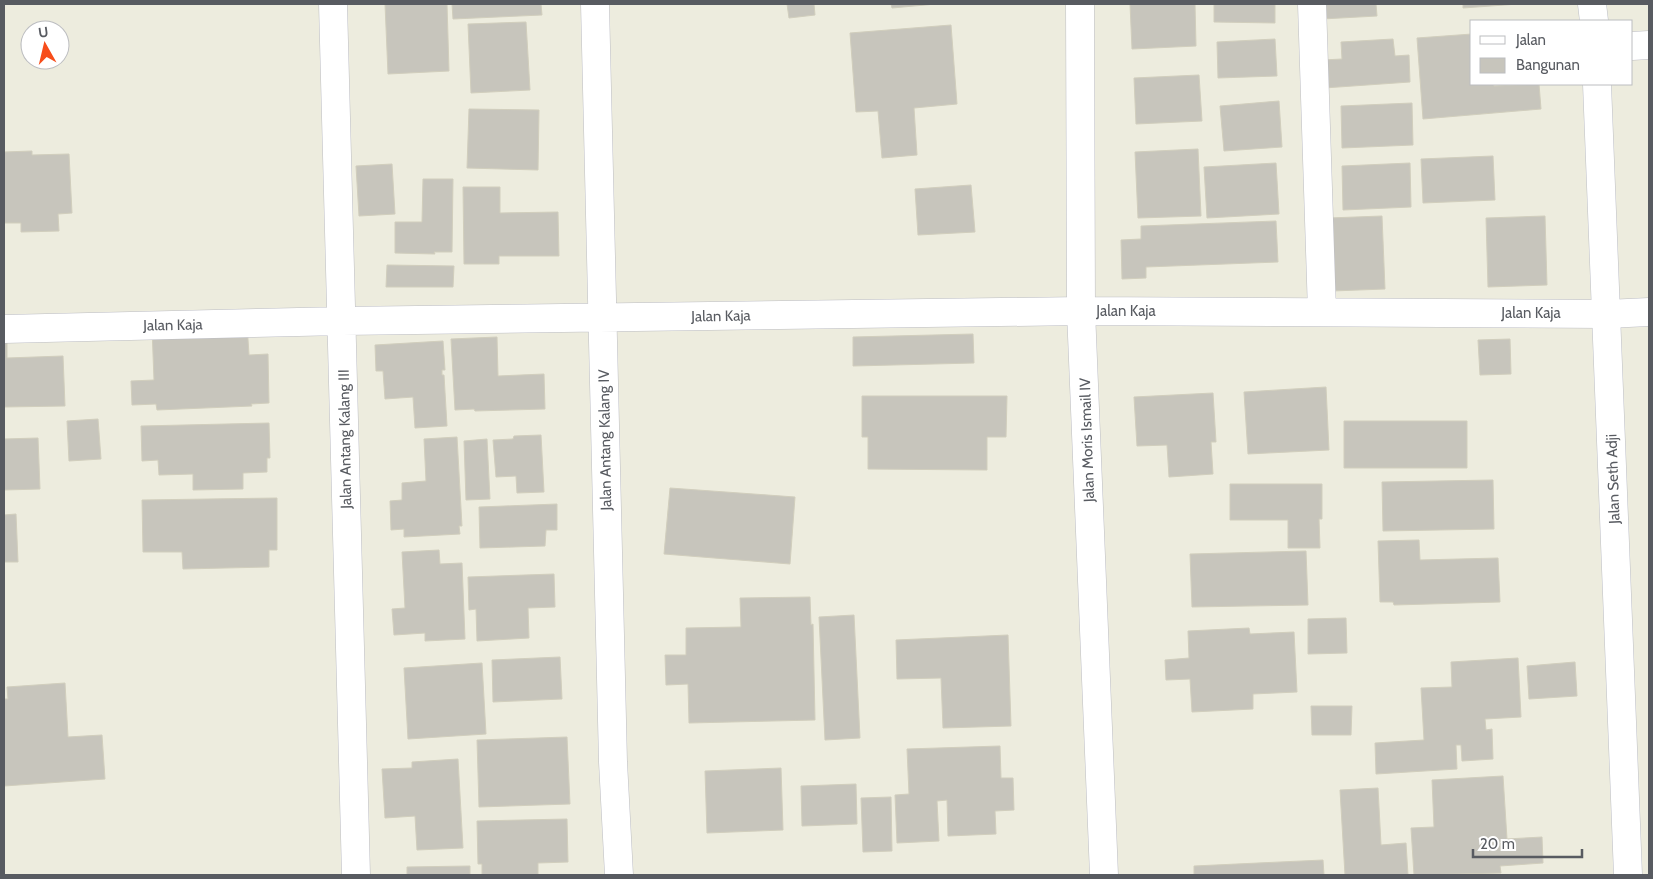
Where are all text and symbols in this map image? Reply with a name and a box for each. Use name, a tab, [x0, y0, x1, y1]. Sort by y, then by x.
north arrow	[20, 20, 70, 70]
legend	[1470, 20, 1633, 85]
text: U	[37, 23, 49, 42]
text: Jalan	[1515, 31, 1546, 49]
text: Bangunan	[1516, 56, 1580, 74]
street label: Jalan Kaja	[1095, 302, 1157, 320]
street label: Jalan Kaja	[1500, 304, 1562, 322]
street label: Jalan Kaja	[690, 306, 752, 326]
street label: Jalan Kaja	[142, 315, 204, 335]
street label: Jalan Antang Kalang III	[335, 369, 355, 510]
street label: Jalan Antang Kalang IV	[595, 369, 615, 512]
street label: Jalan Moris Ismail IV	[1076, 377, 1098, 504]
street label: Jalan Seth Adji	[1602, 434, 1624, 525]
scale bar	[1473, 826, 1582, 858]
text: 20 m	[1480, 835, 1515, 853]

